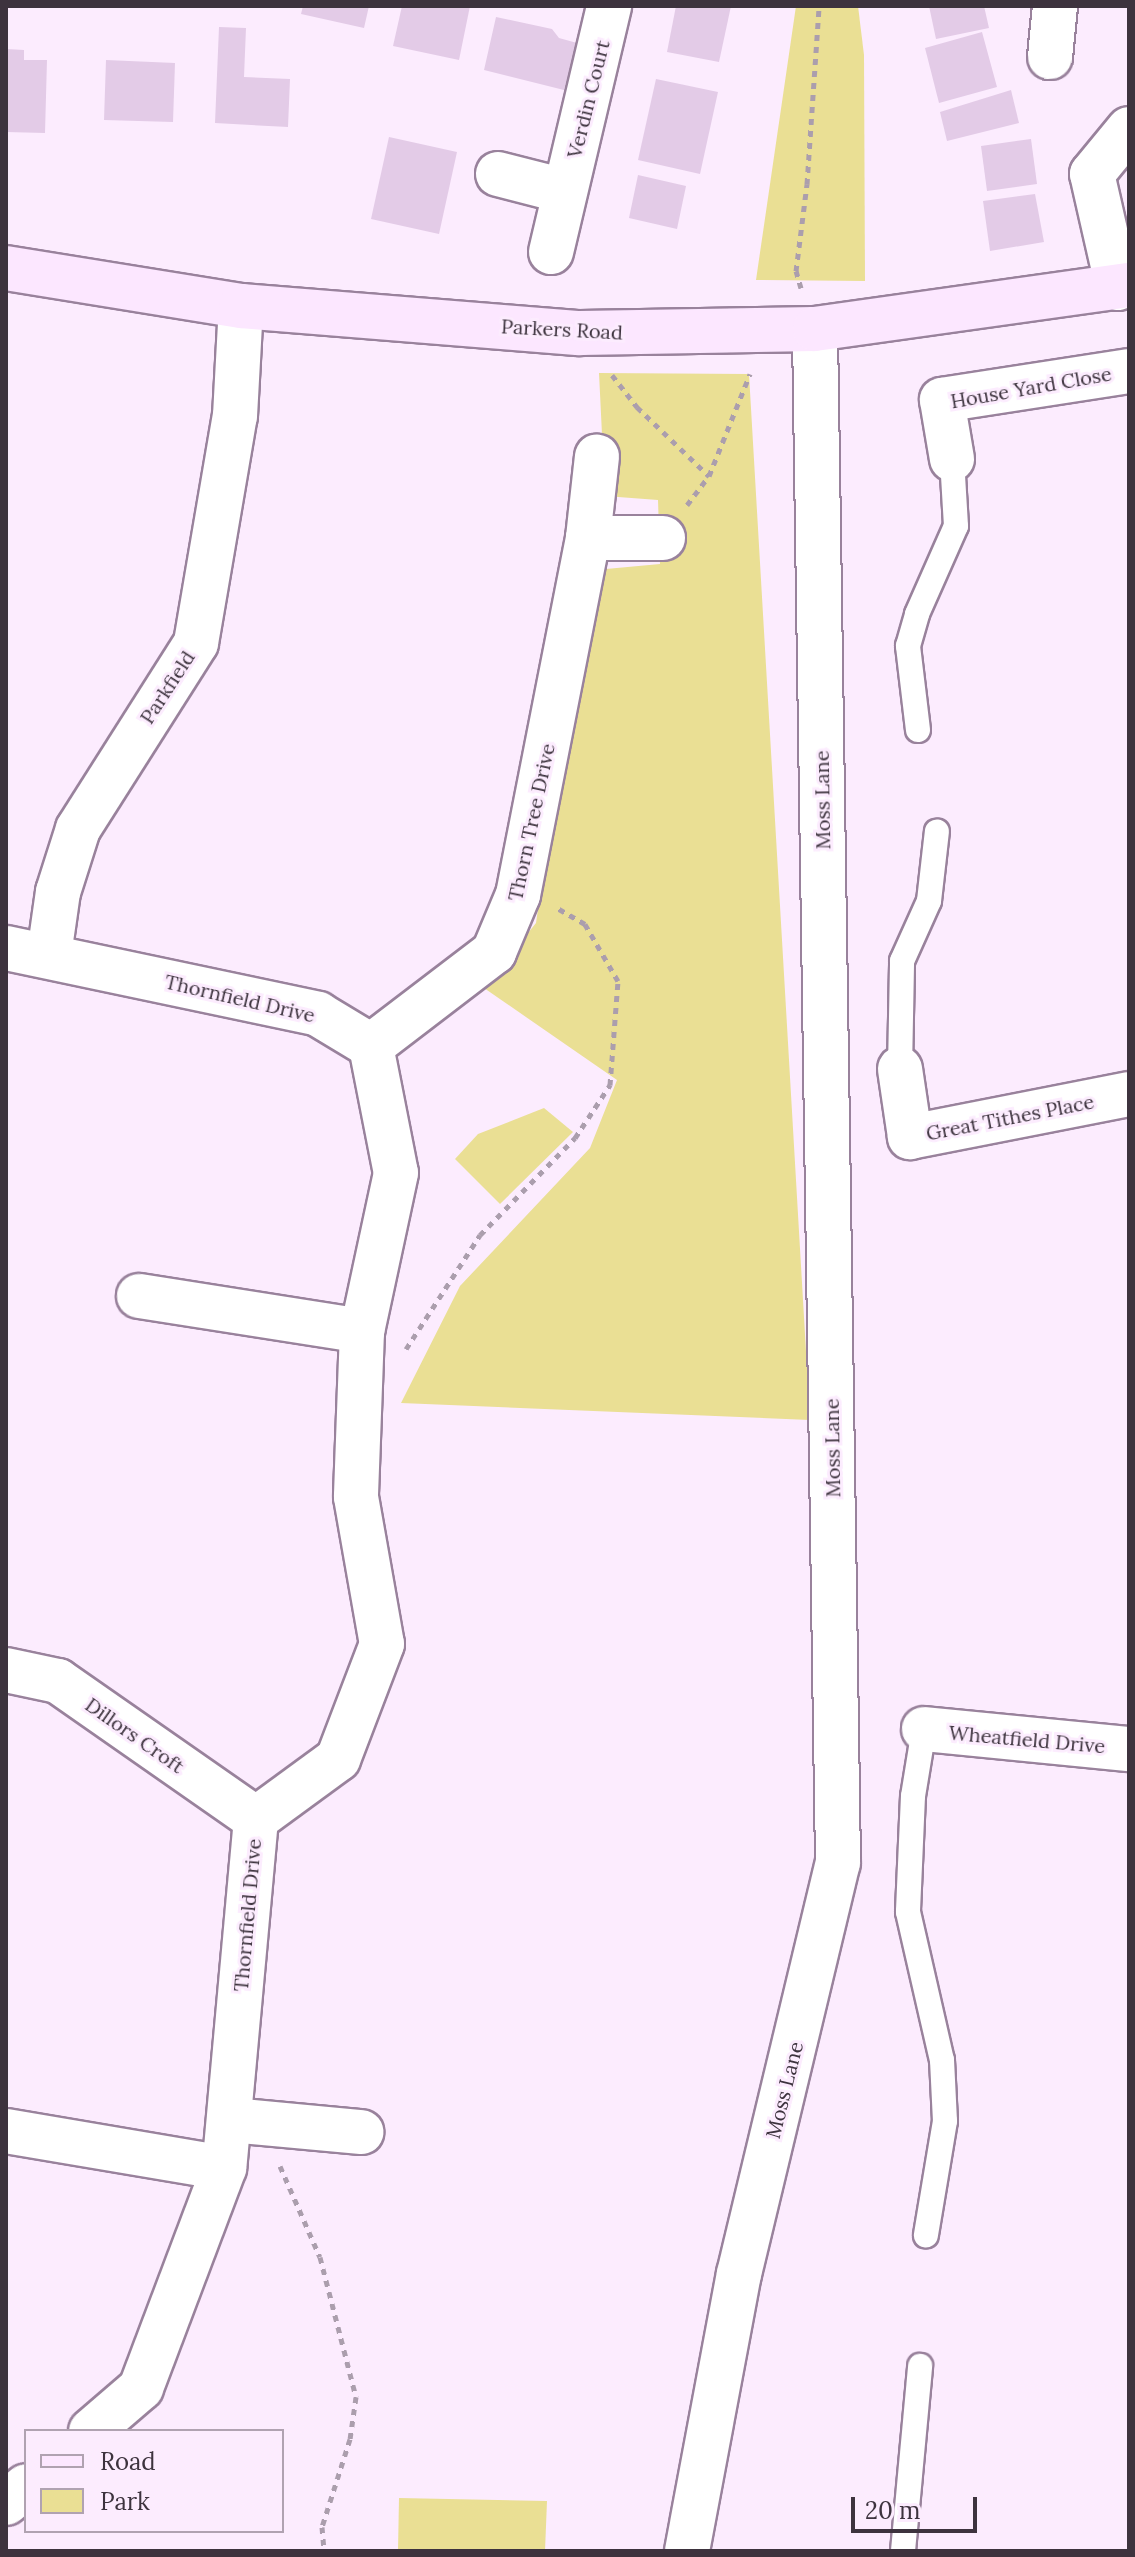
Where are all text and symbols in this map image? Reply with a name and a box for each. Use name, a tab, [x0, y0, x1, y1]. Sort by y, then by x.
street label: Verdin Court	[562, 38, 614, 160]
street label: Parkers Road	[501, 314, 623, 344]
street label: House Yard Close	[949, 361, 1113, 413]
street label: Parkfield	[135, 646, 199, 728]
street label: Thorn Tree Drive	[503, 741, 559, 903]
street label: Moss Lane	[809, 750, 835, 850]
street label: Thornfield Drive	[163, 969, 317, 1027]
street label: Great Tithes Place	[924, 1089, 1096, 1145]
street label: Moss Lane	[819, 1398, 845, 1498]
street label: Dillors Croft	[81, 1692, 189, 1778]
street label: Wheatfield Drive	[948, 1720, 1106, 1758]
street label: Thornfield Drive	[228, 1838, 266, 1992]
street label: Moss Lane	[760, 2039, 808, 2141]
legend	[24, 2429, 284, 2533]
text: Road	[100, 2446, 156, 2477]
scale bar	[855, 2481, 981, 2531]
text: Park	[100, 2486, 150, 2517]
text: 20 m	[865, 2495, 921, 2526]

